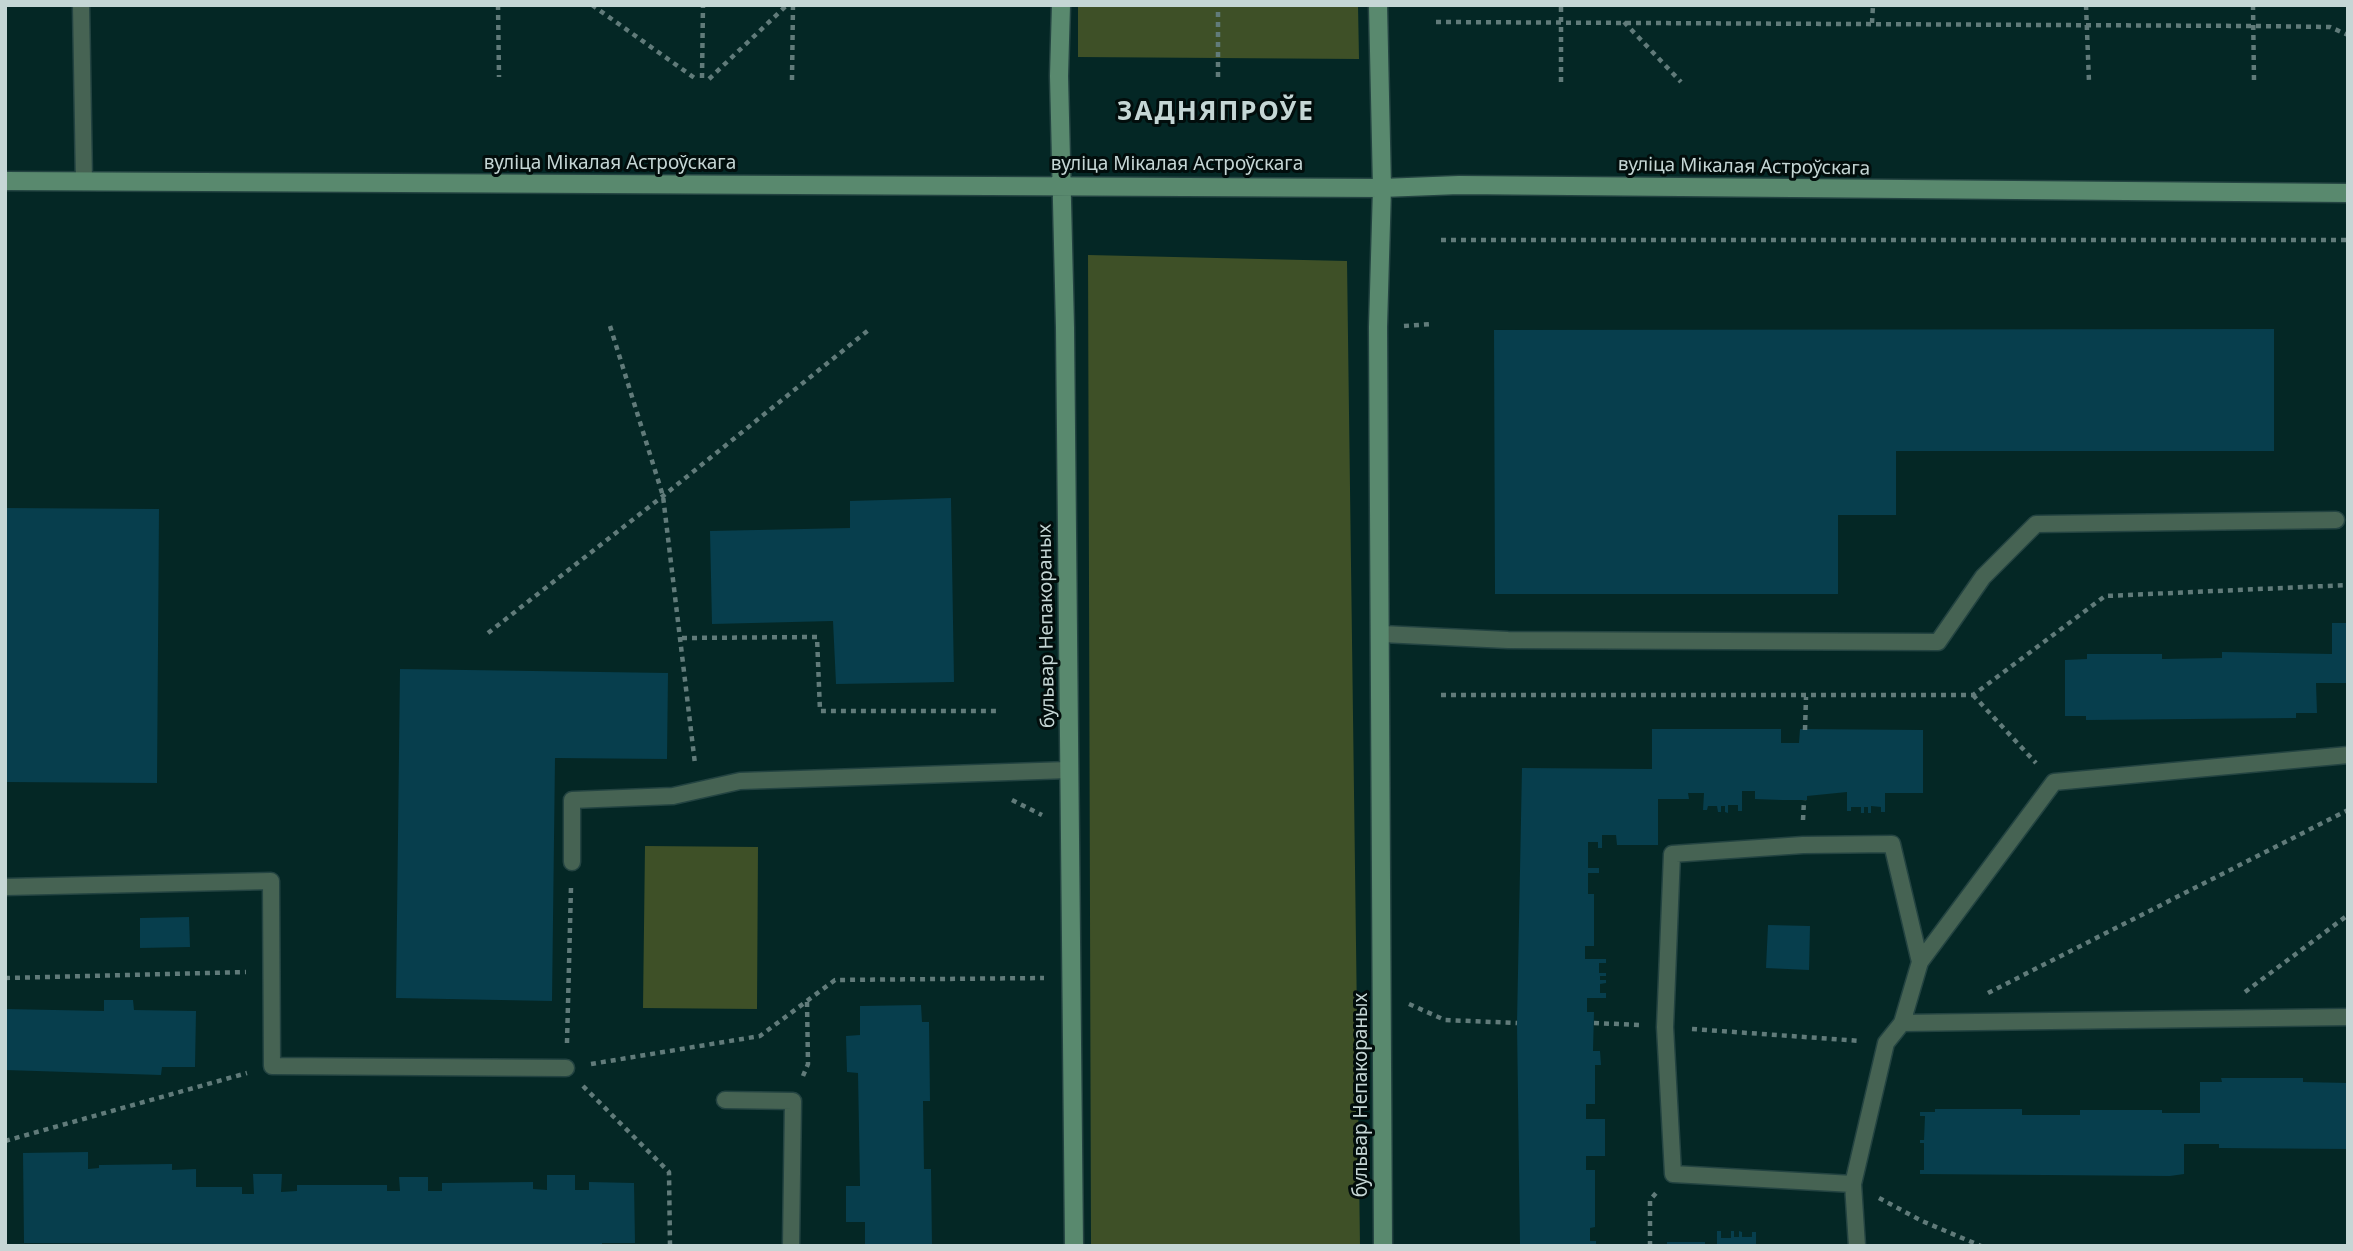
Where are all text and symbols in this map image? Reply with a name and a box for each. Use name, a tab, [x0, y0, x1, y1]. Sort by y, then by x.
district label: ЗАДНЯПРОЎЕ	[1118, 97, 1314, 129]
street label: вуліца Мікалая Астроўскага	[484, 153, 736, 175]
street label: вуліца Мікалая Астроўскага	[1618, 153, 1870, 181]
street label: вуліца Мікалая Астроўскага	[1051, 154, 1303, 176]
street label: бульвар Непакораных	[1034, 524, 1060, 728]
street label: бульвар Непакораных	[1351, 993, 1373, 1197]

